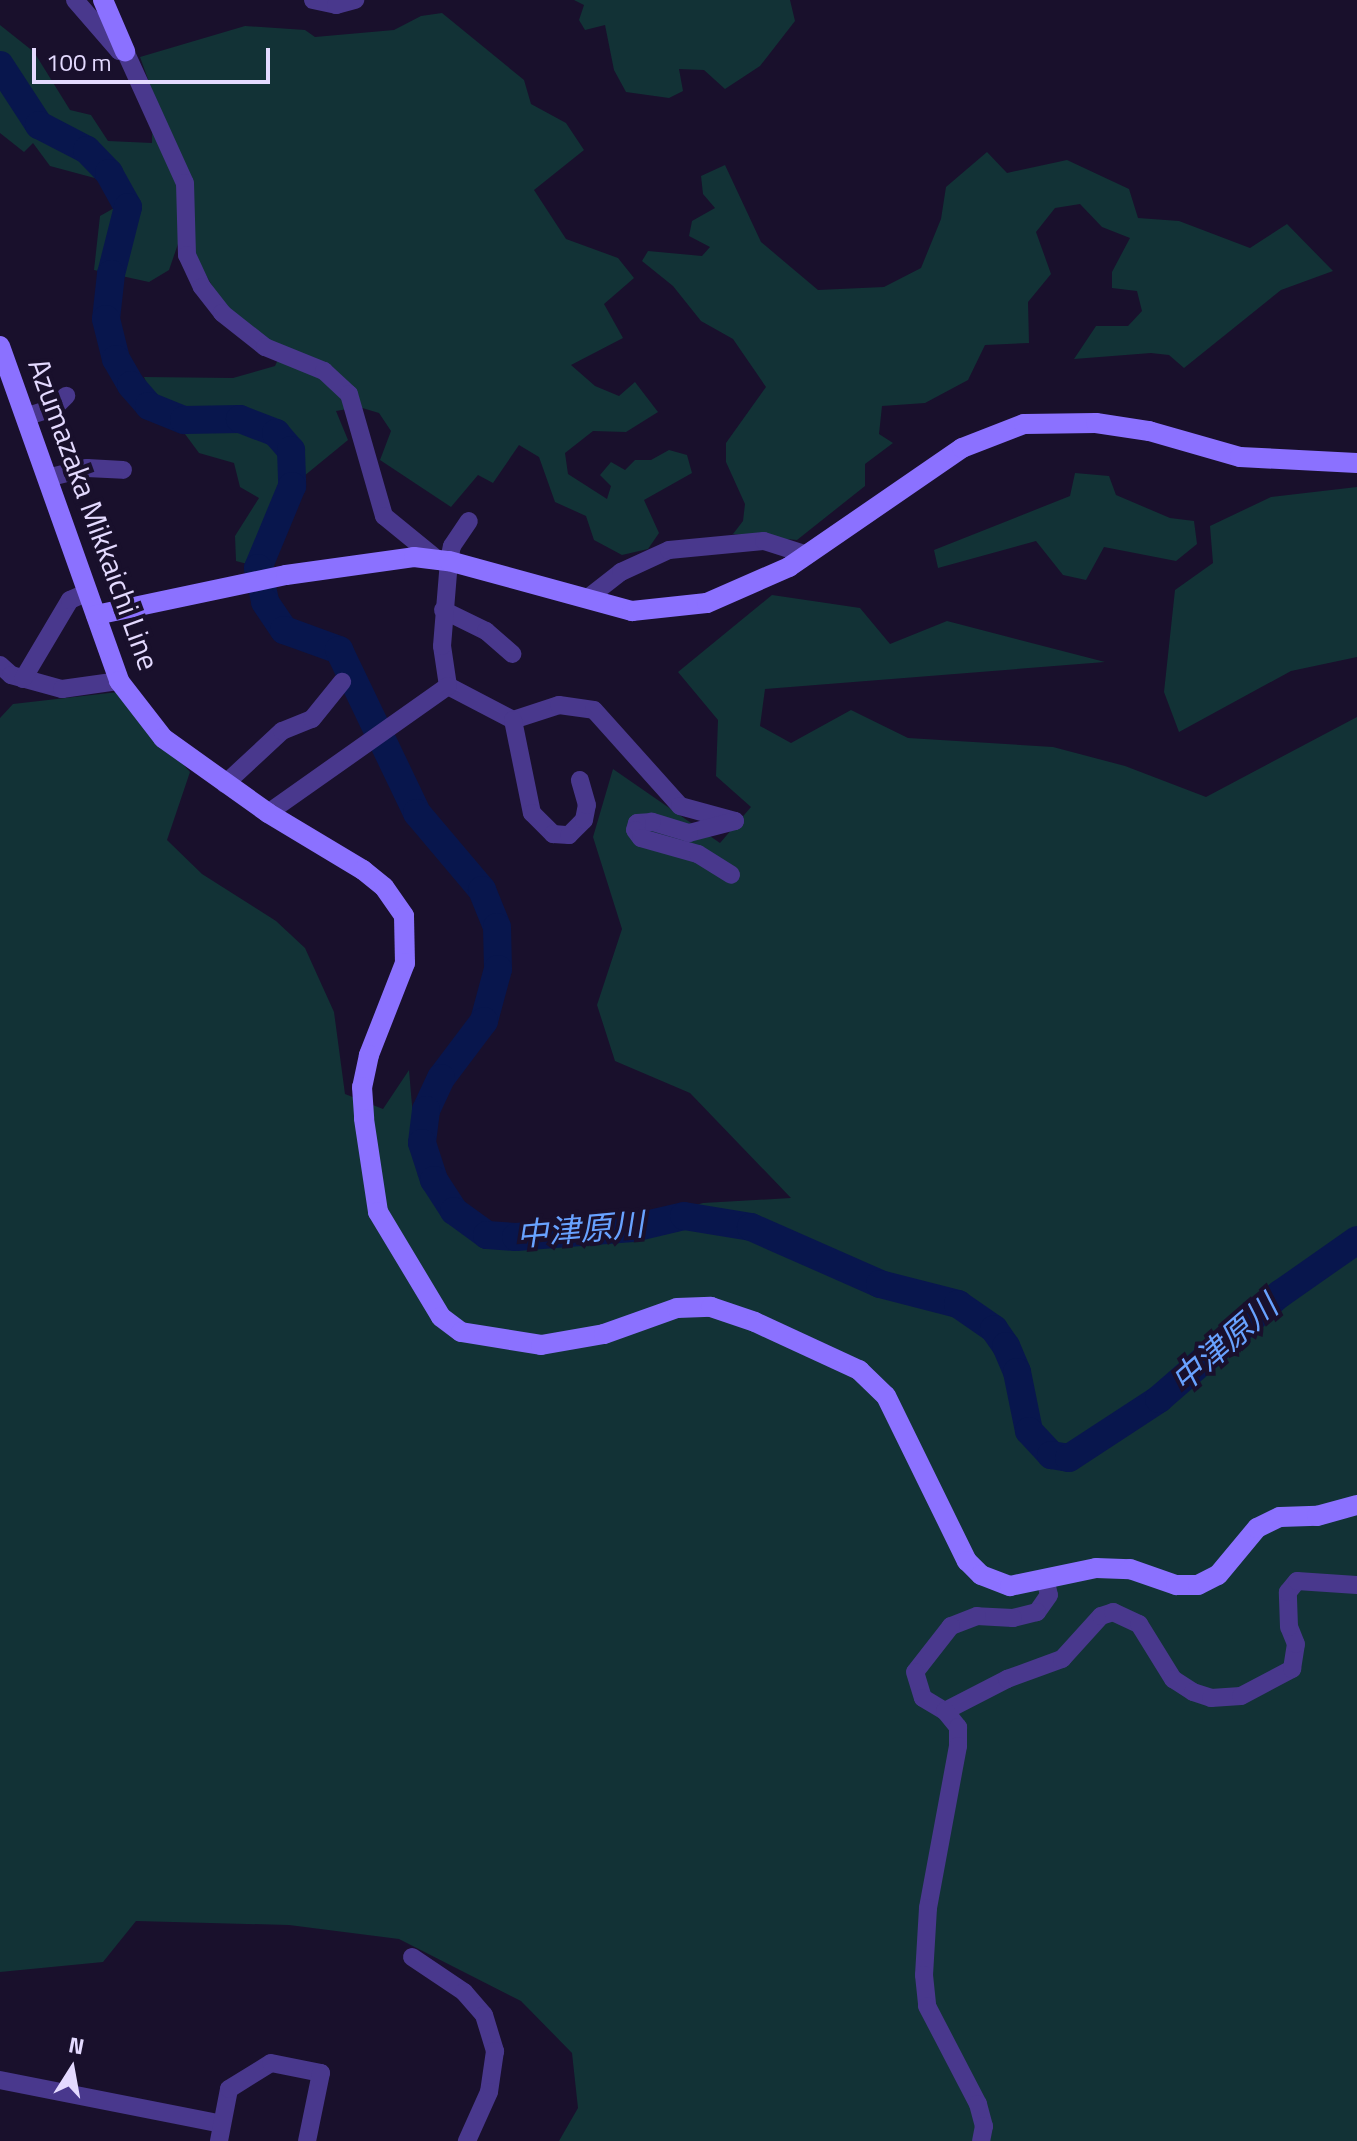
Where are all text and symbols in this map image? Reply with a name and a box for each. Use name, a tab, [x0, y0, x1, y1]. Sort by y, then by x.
scale bar	[36, 32, 274, 82]
text: 100 m	[46, 44, 112, 80]
street label: Azumazaka Mikkaichi Line	[21, 353, 167, 675]
water label: 中津原川	[515, 1204, 645, 1254]
water label: 中津原川	[1163, 1287, 1285, 1399]
text: N	[66, 2027, 87, 2064]
north arrow	[32, 2029, 112, 2109]

